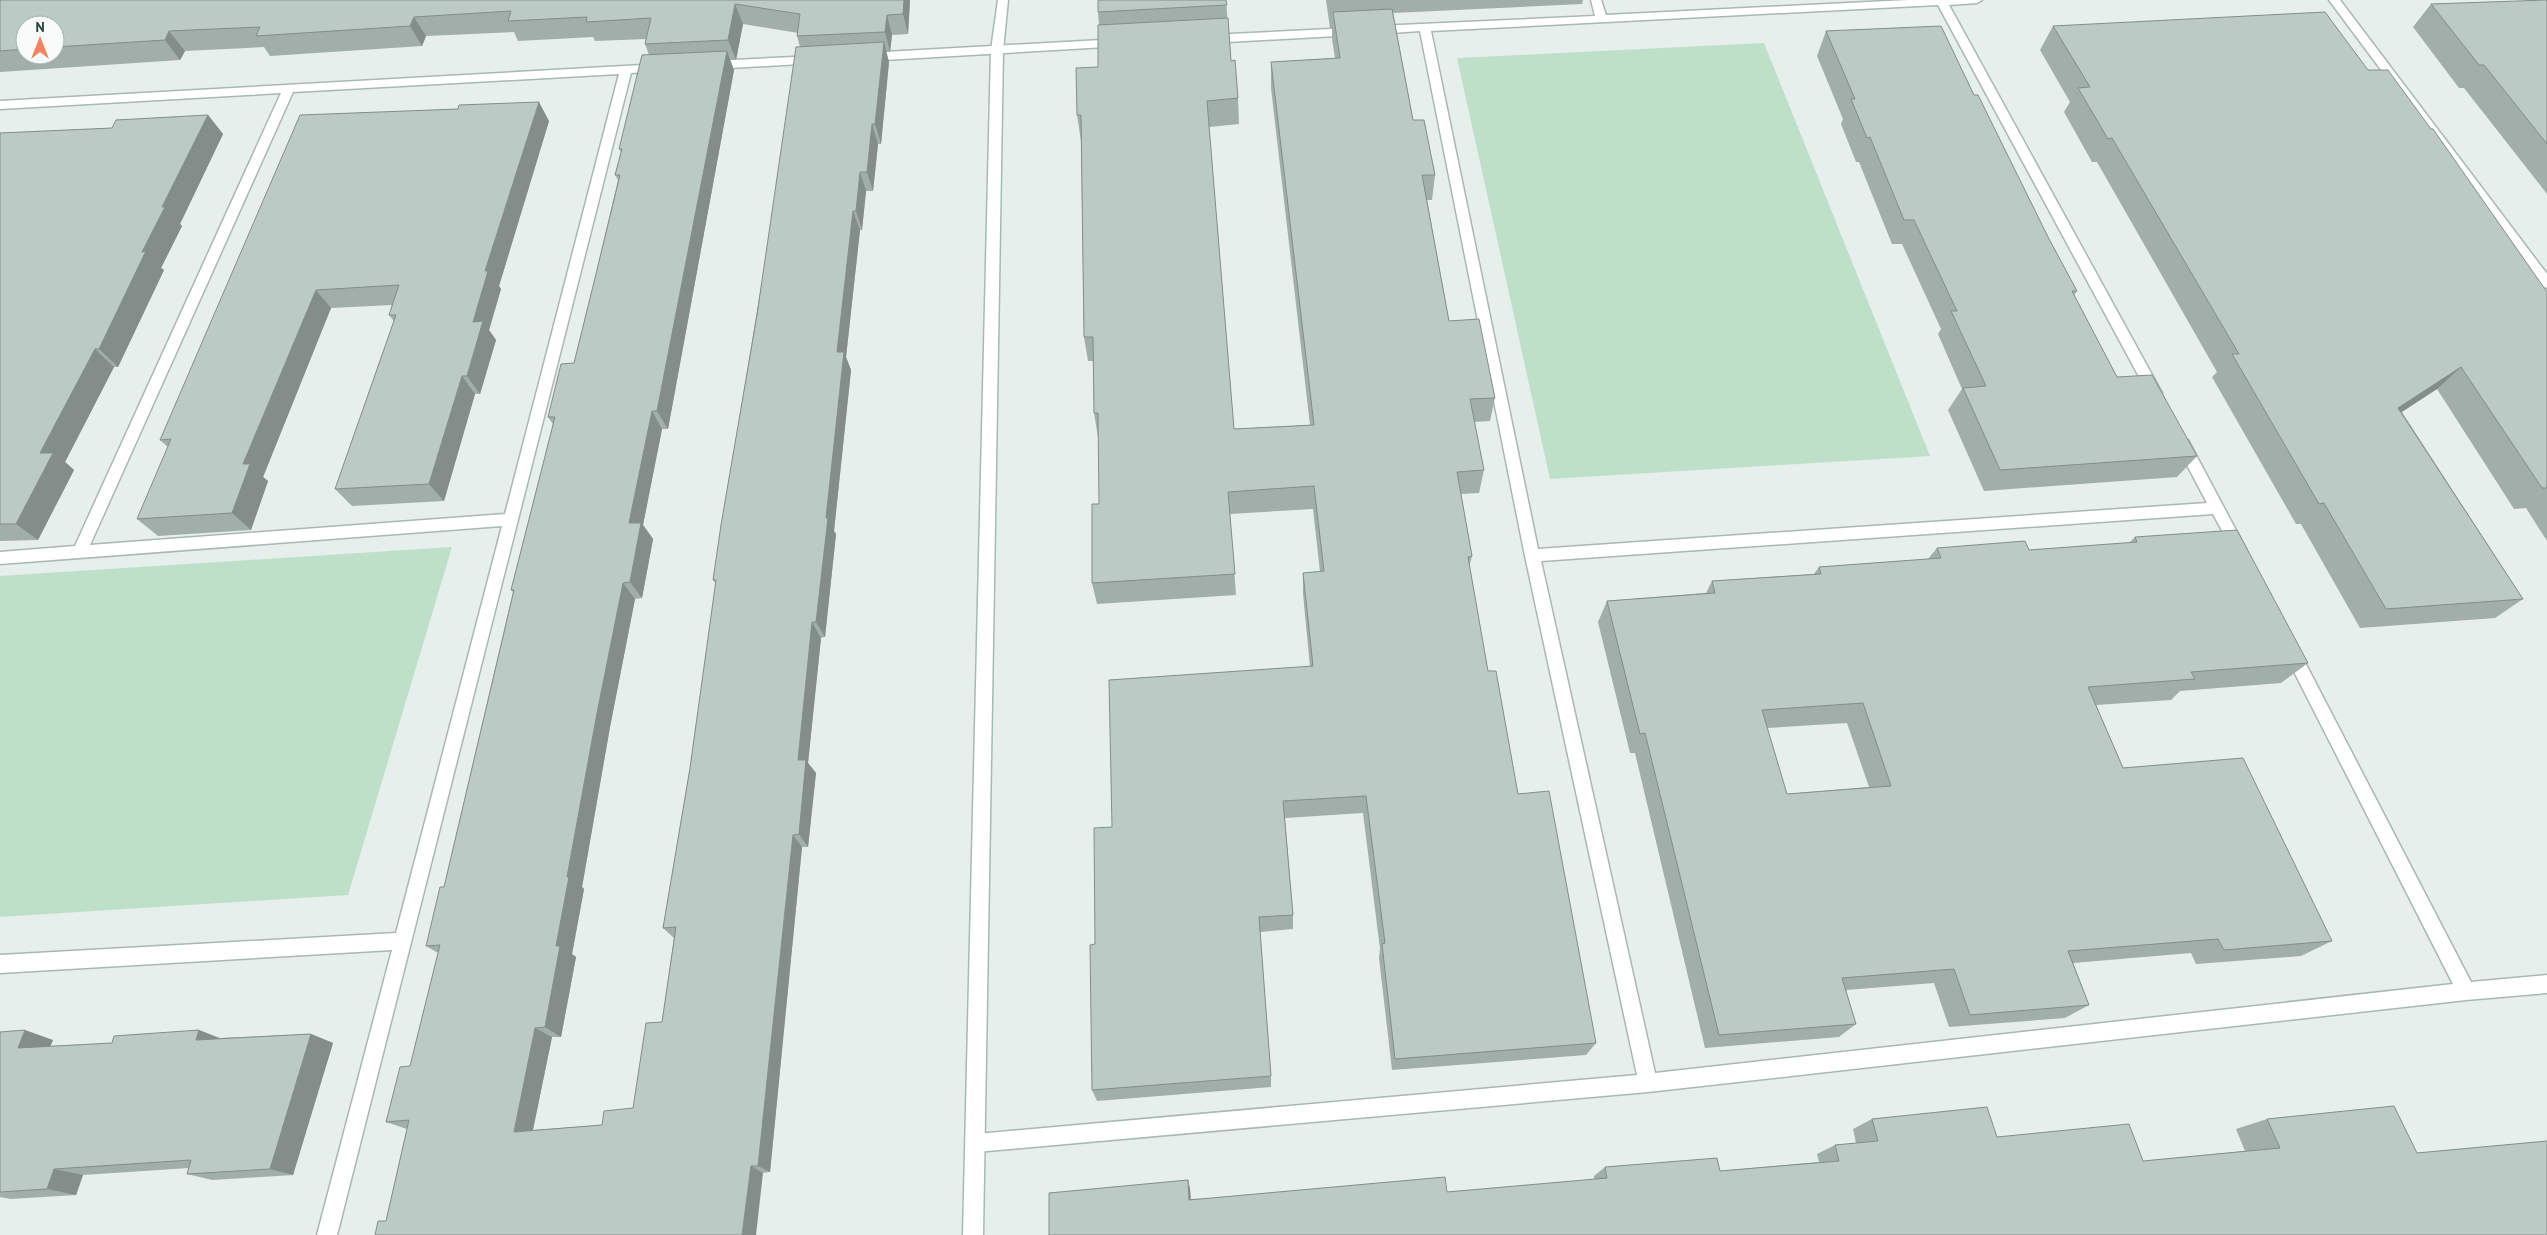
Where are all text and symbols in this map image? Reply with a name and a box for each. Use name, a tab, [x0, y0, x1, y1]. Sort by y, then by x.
north arrow	[15, 15, 65, 65]
text: N	[35, 18, 45, 36]

